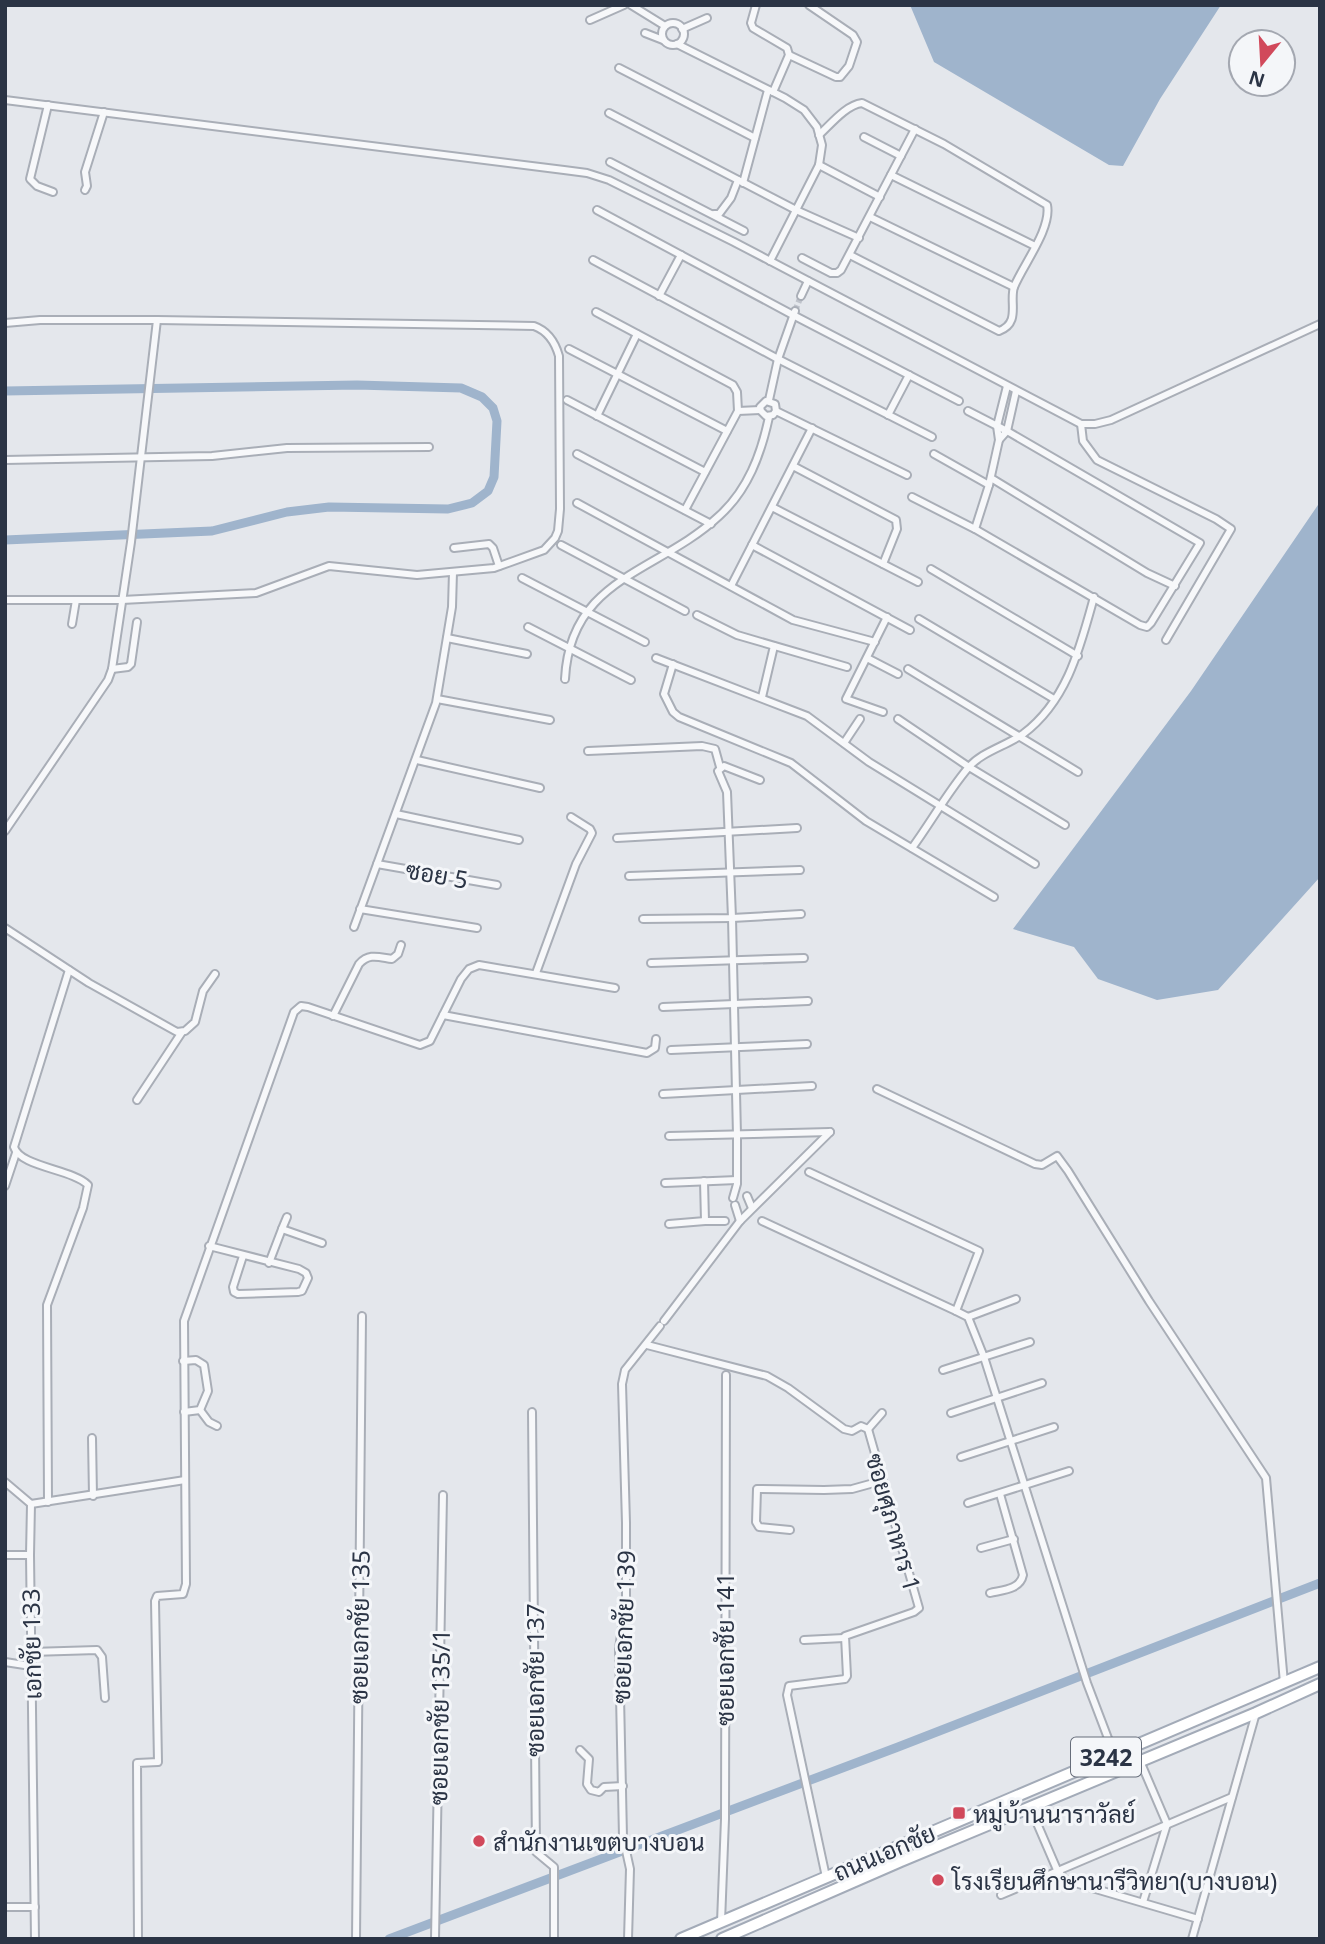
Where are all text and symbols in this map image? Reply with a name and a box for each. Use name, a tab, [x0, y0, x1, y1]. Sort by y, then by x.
north arrow	[1227, 28, 1297, 98]
text: N	[1245, 64, 1268, 94]
street label: ซอย 5	[403, 852, 471, 896]
street label: ซอยศุภาหาร 1	[858, 1449, 929, 1595]
street label: ซอยเอกชัย 135	[341, 1550, 377, 1704]
street label: ซอยเอกชัย 139	[604, 1550, 642, 1704]
street label: ซอยเอกชัย 141	[708, 1572, 741, 1726]
street label: เอกชัย 133	[14, 1588, 48, 1700]
street label: ซอยเอกชัย 137	[518, 1603, 551, 1757]
street label: ซอยเอกชัย 135/1	[421, 1629, 457, 1805]
road number: 3242	[1071, 1738, 1141, 1776]
place label: หมู่บ้านนาราวัลย์	[973, 1797, 1136, 1832]
marker: หมู่บ้านนาราวัลย์	[951, 1805, 967, 1821]
street label: ถนนเอกชัย	[828, 1816, 940, 1888]
place label: สำนักงานเขตบางบอน	[493, 1825, 705, 1858]
marker: สำนักงานเขตบางบอน	[471, 1833, 487, 1849]
place label: โรงเรียนศึกษานารีวิทยา(บางบอน)	[950, 1864, 1277, 1897]
marker: โรงเรียนศึกษานารีวิทยา(บางบอน)	[930, 1872, 946, 1888]

